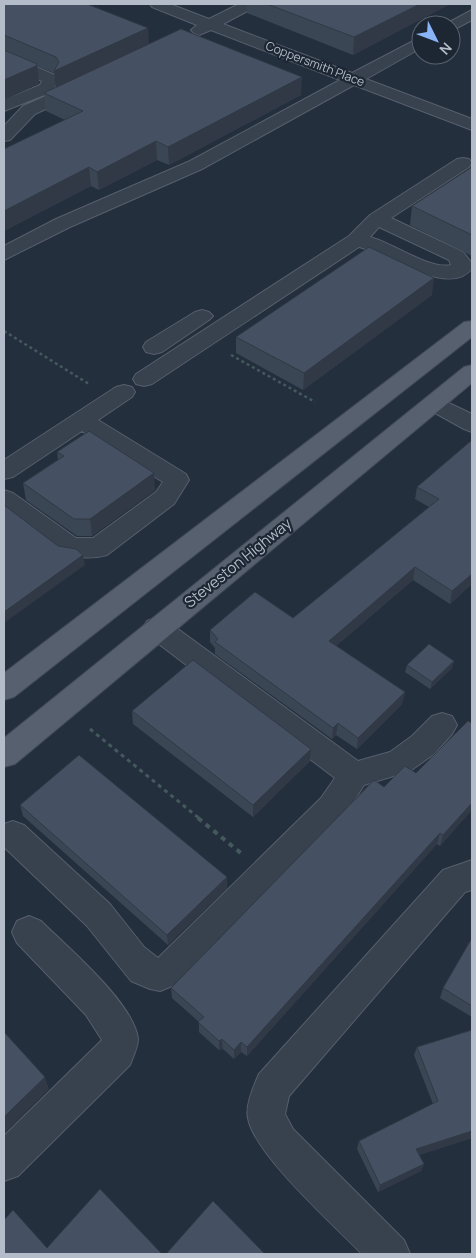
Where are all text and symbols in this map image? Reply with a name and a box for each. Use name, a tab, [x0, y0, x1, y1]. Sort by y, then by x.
north arrow	[411, 15, 461, 65]
street label: Coppersmith Place	[263, 37, 367, 90]
text: N	[436, 39, 456, 59]
street label: Steveston Highway	[180, 513, 296, 612]

